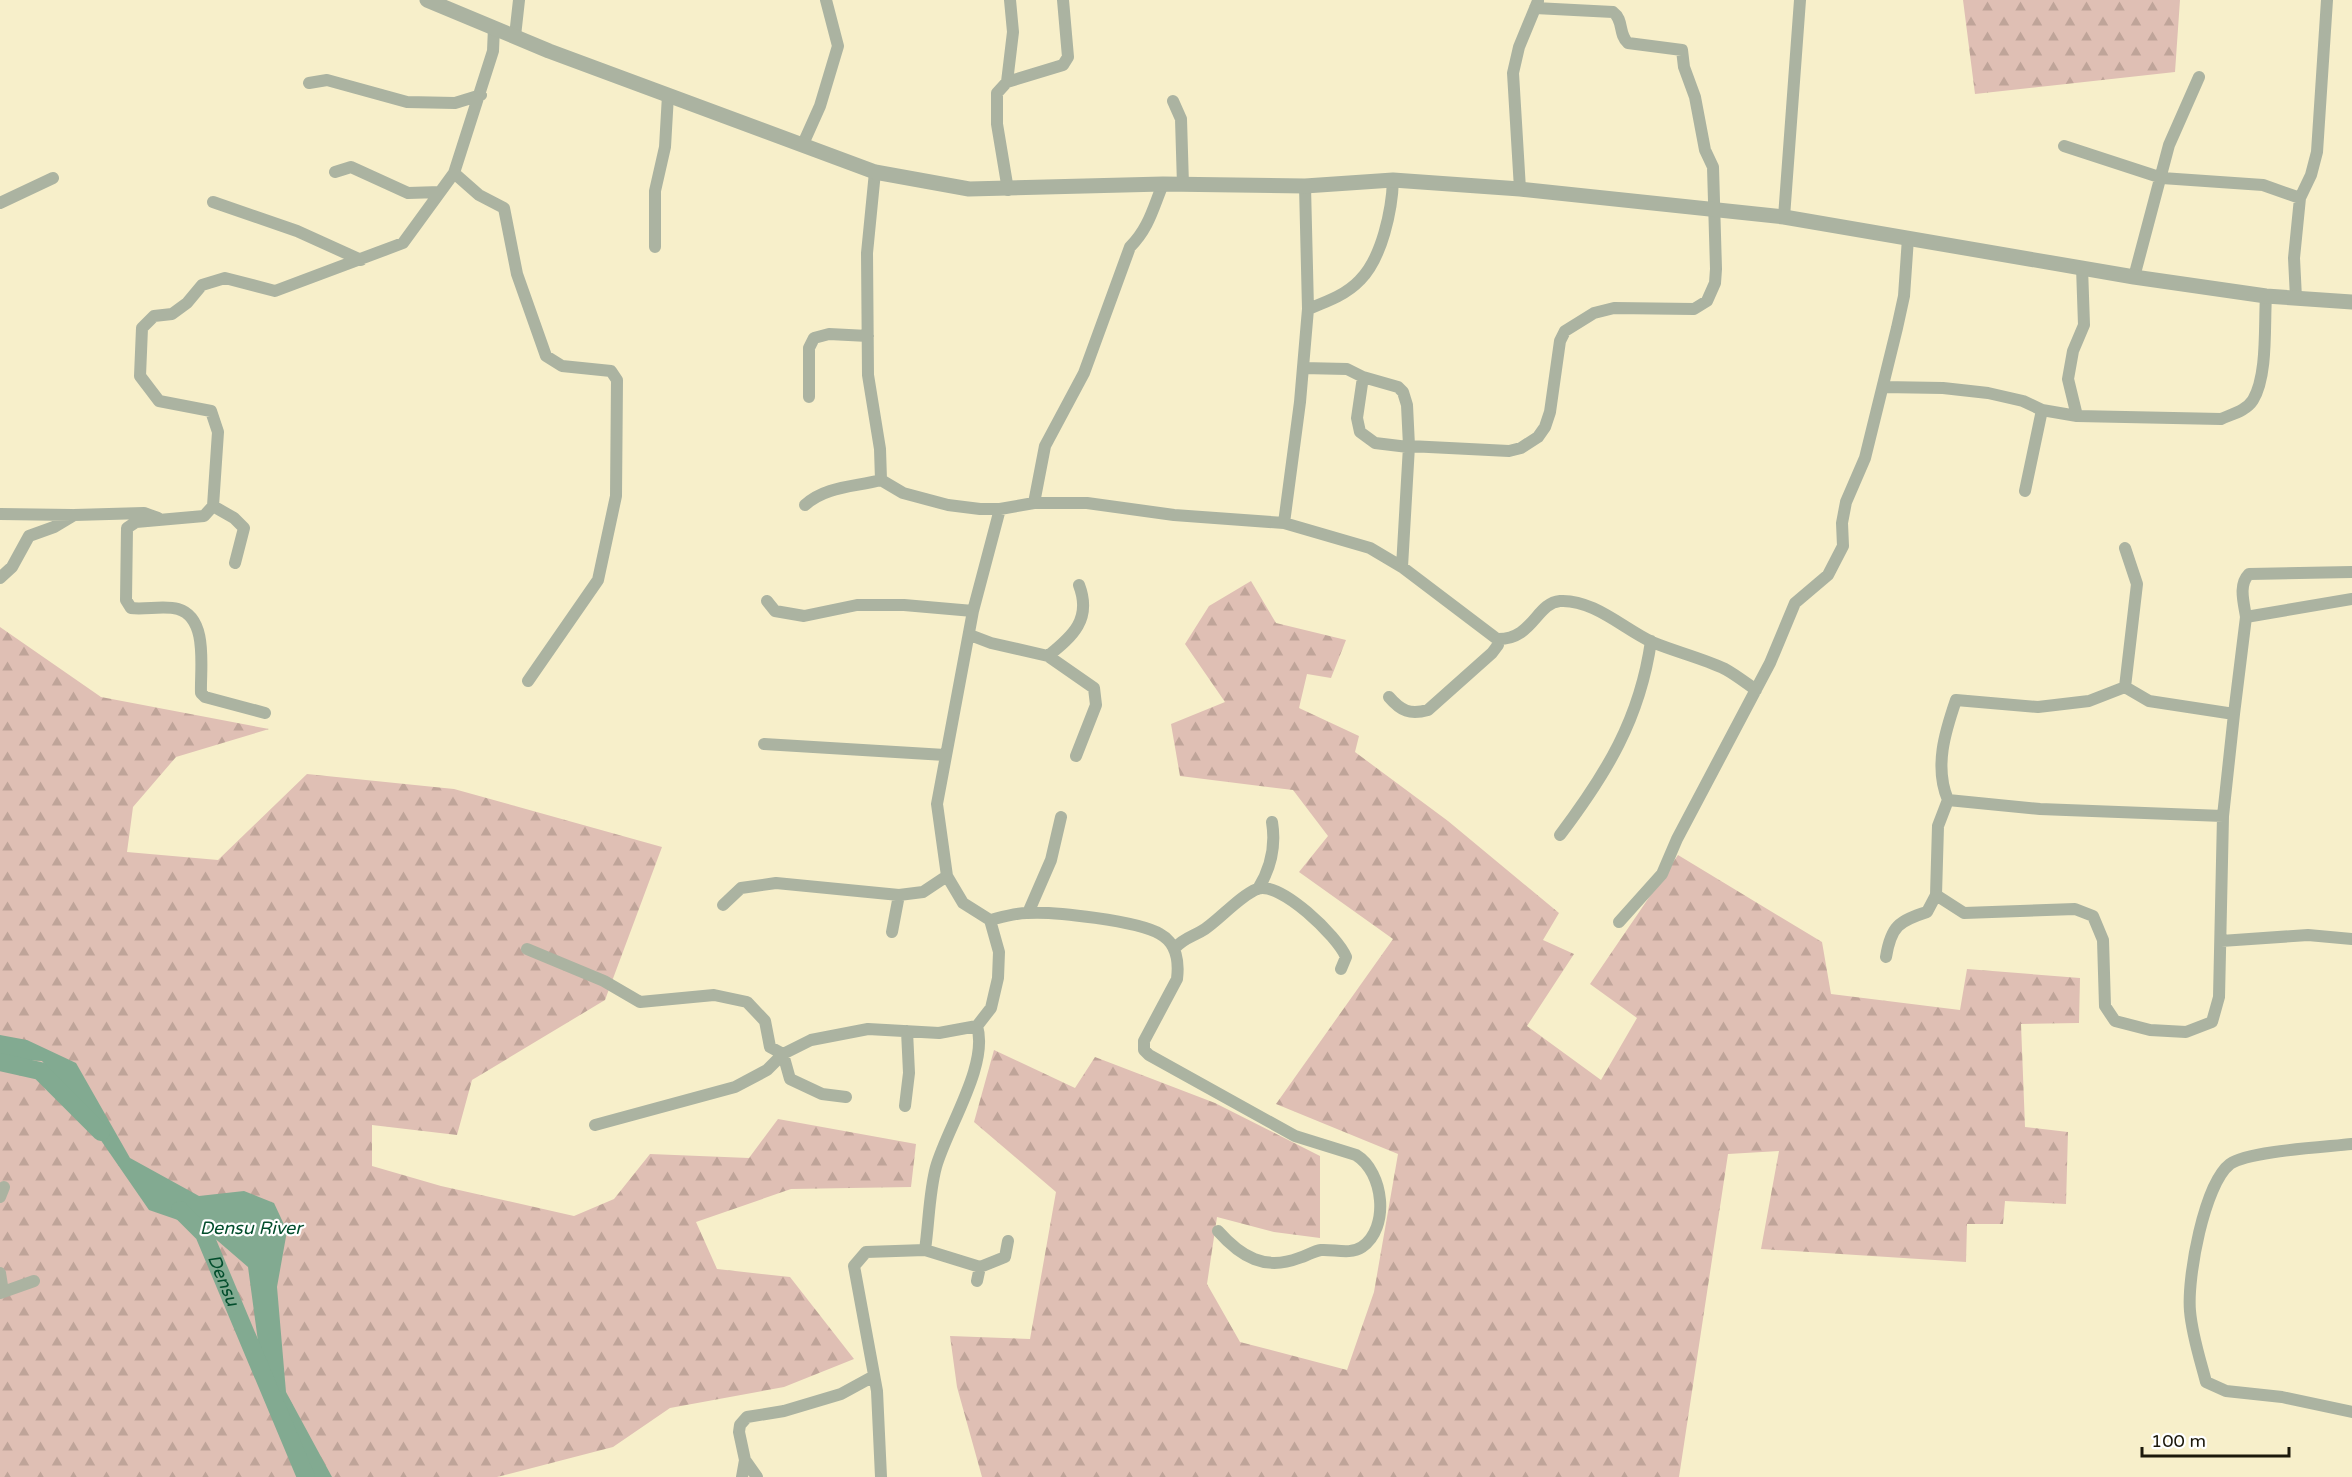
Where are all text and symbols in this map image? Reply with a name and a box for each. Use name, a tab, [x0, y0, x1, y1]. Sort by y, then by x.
water label: Densu River	[200, 1217, 304, 1239]
water label: Densu	[203, 1251, 244, 1310]
scale bar	[2142, 1420, 2289, 1458]
text: 100 m	[2151, 1430, 2206, 1452]

